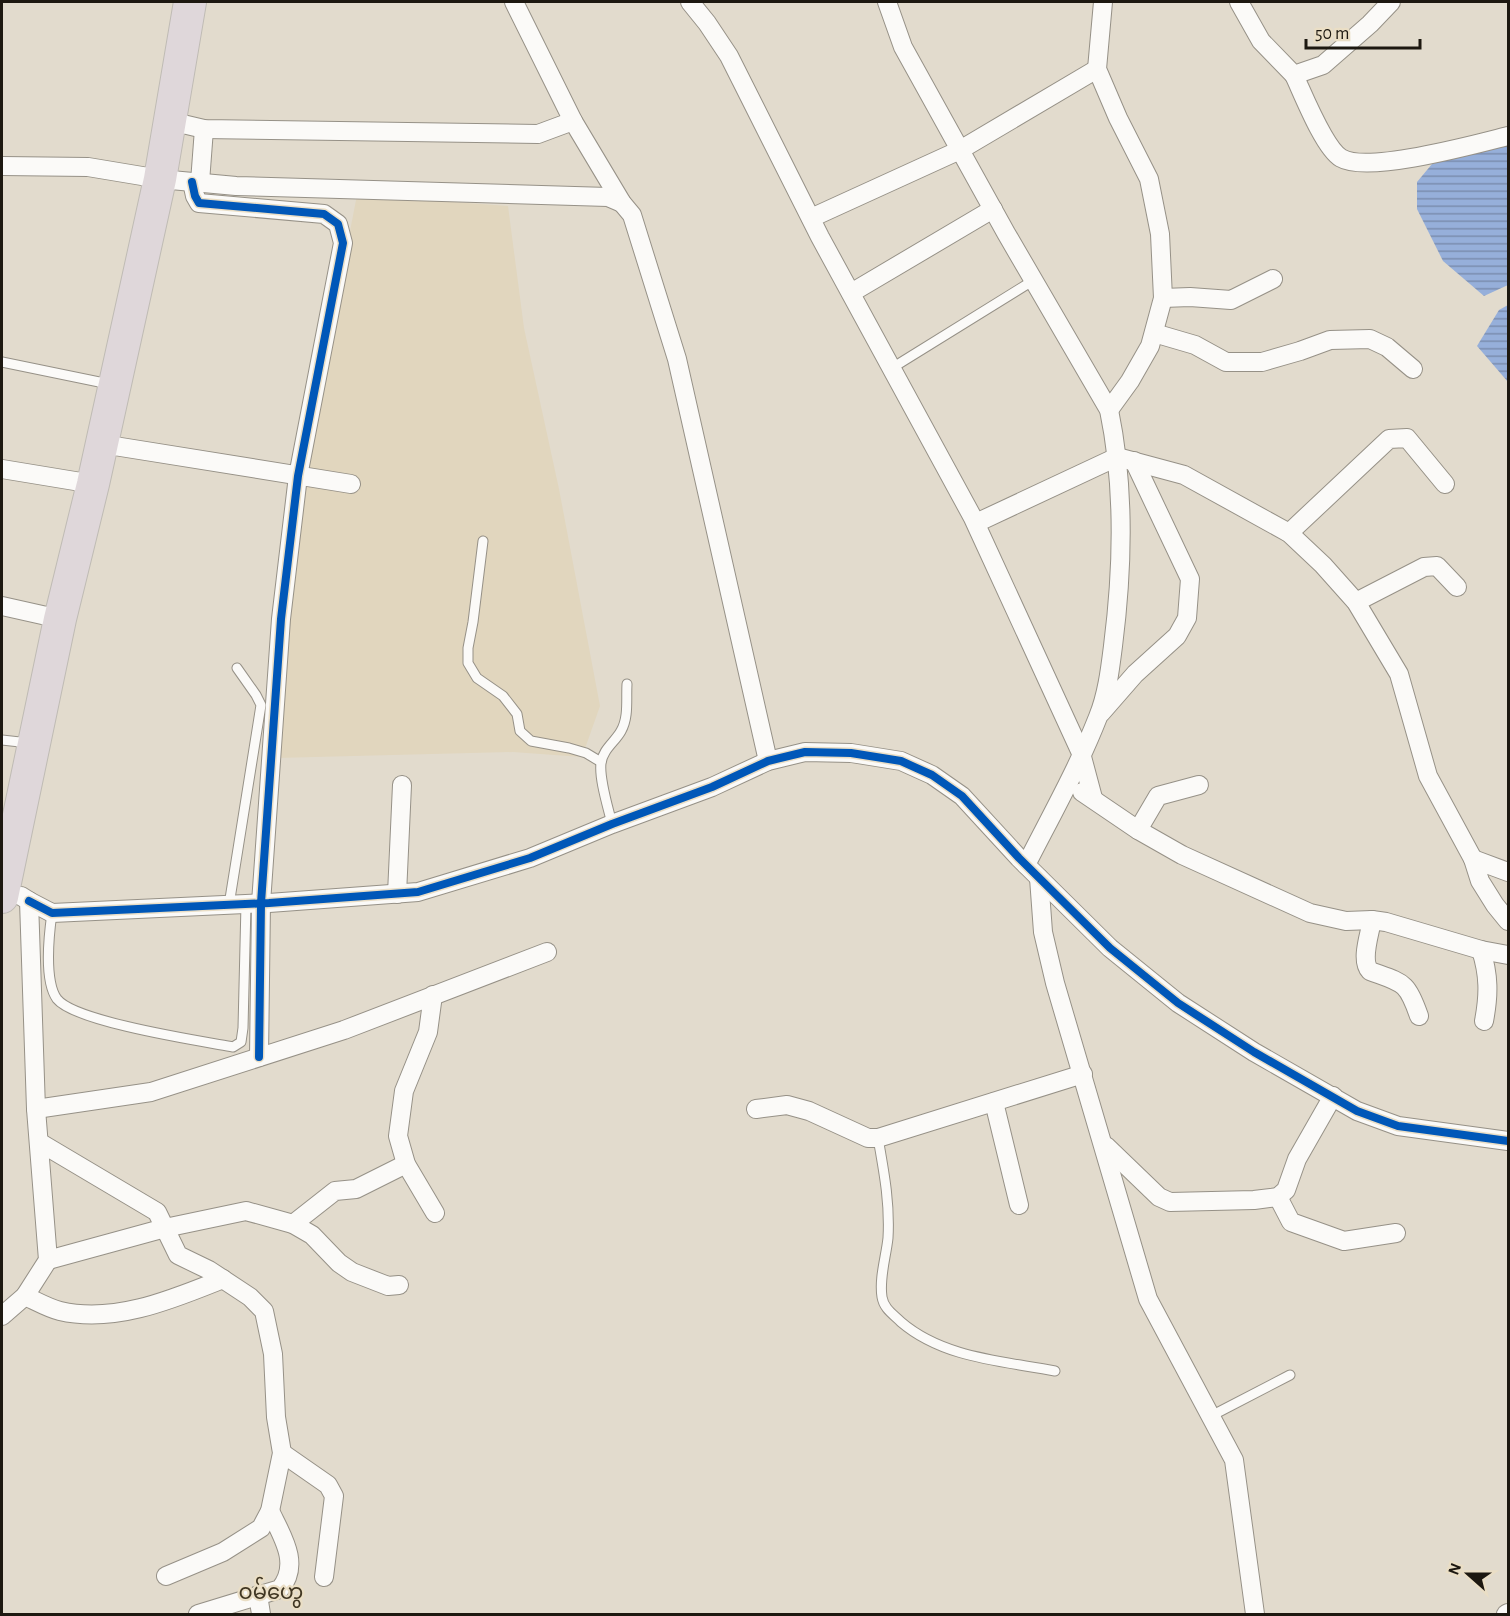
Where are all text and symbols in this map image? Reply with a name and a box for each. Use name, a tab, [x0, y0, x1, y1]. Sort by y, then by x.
scale bar	[1306, 12, 1420, 50]
text: 50 m	[1315, 25, 1349, 43]
north arrow	[1438, 1544, 1498, 1604]
text: N	[1445, 1561, 1464, 1577]
district label: ဝမ်ဟွေ	[239, 1576, 303, 1608]

